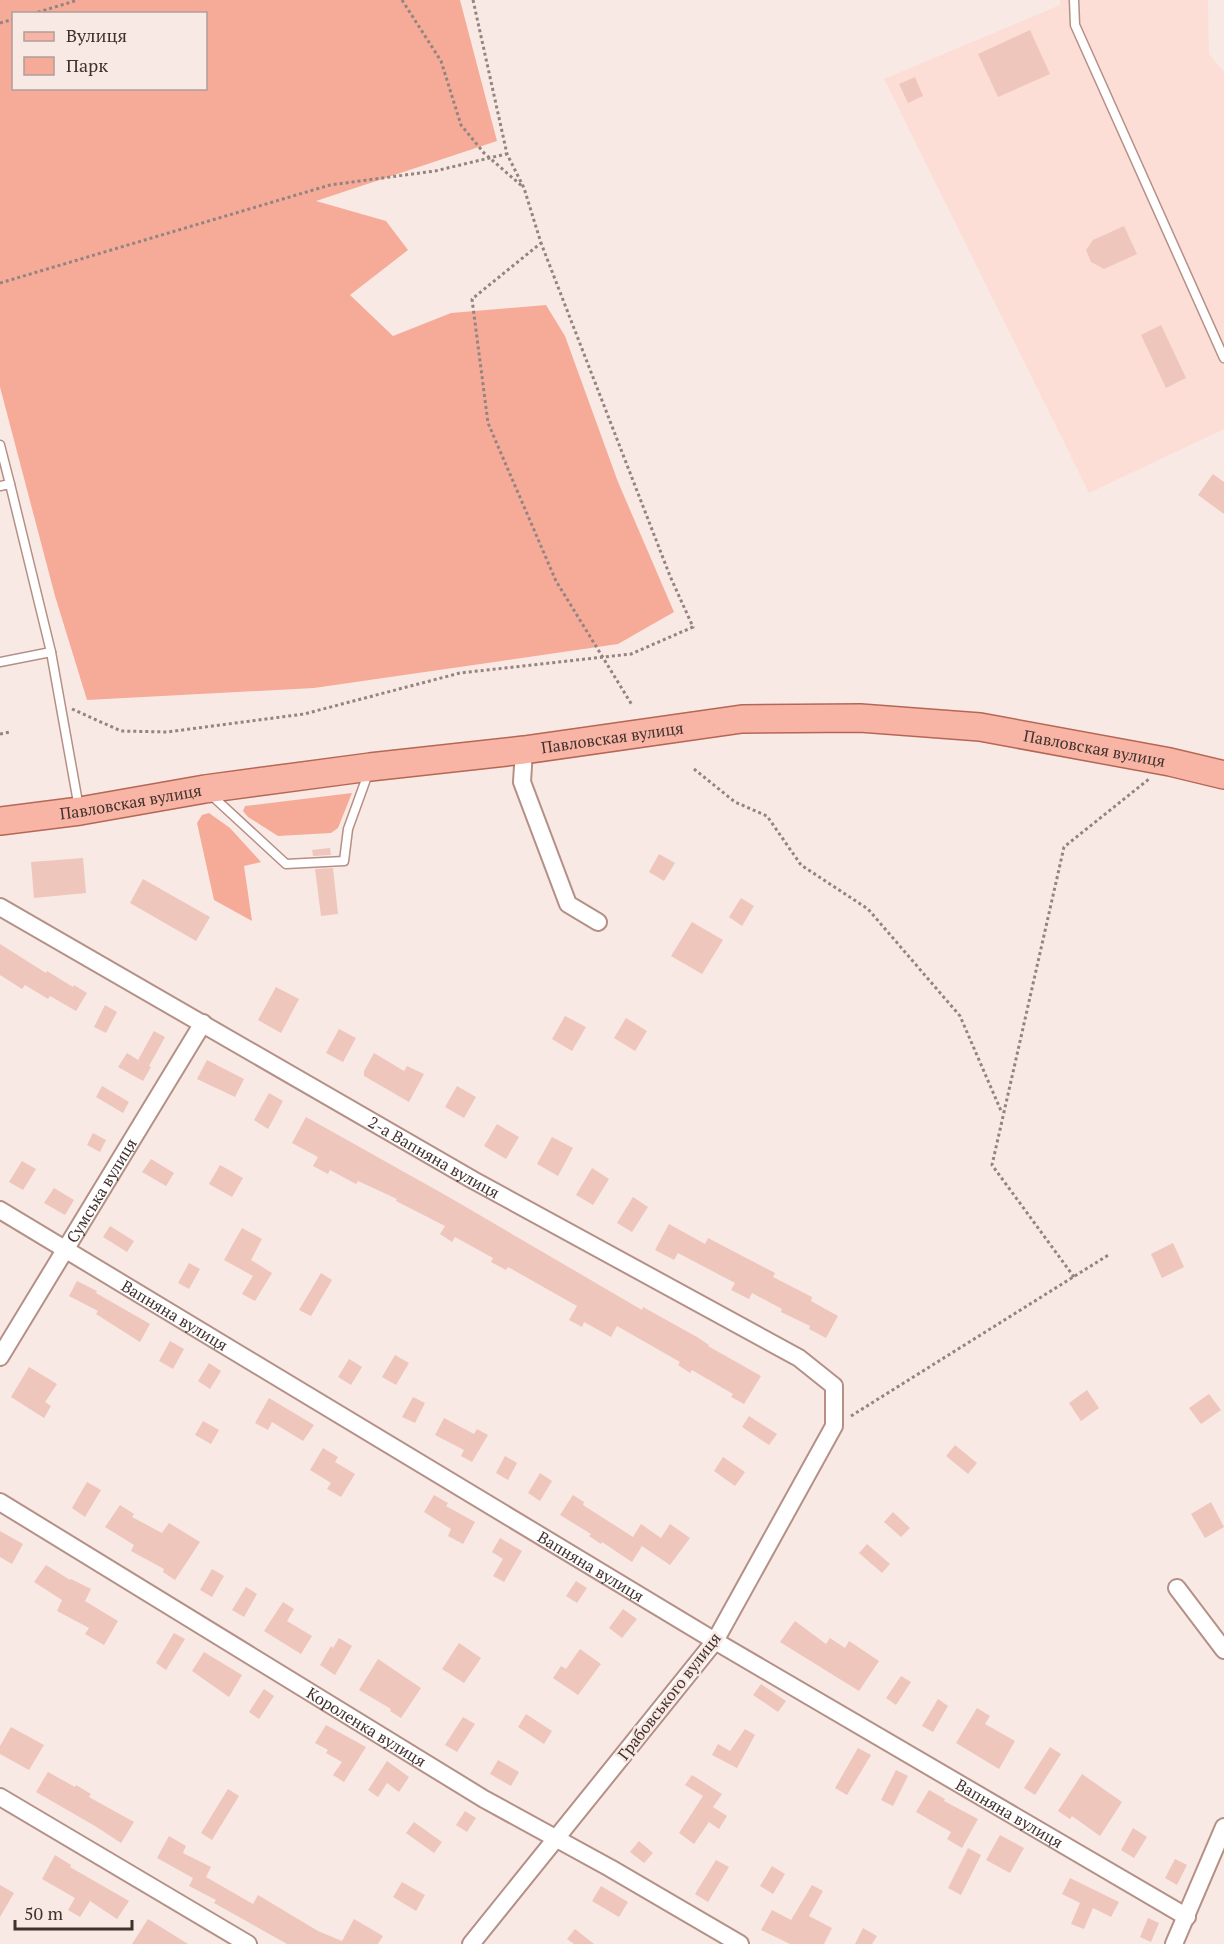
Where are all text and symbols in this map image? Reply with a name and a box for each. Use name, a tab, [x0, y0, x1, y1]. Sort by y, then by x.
legend	[12, 12, 207, 90]
text: Вулиця	[66, 23, 127, 47]
text: Парк	[66, 53, 108, 77]
street label: Павловская вулиця	[540, 716, 685, 758]
street label: Павловская вулиця	[1022, 724, 1167, 772]
street label: Павловская вулиця	[58, 779, 203, 824]
street label: 2-а Вапняна вулиця	[364, 1111, 504, 1204]
street label: Сумська вулиця	[61, 1134, 142, 1247]
street label: Вапняна вулиця	[117, 1275, 232, 1356]
street label: Вапняна вулиця	[534, 1526, 648, 1607]
street label: Грабовського вулиця	[612, 1628, 726, 1764]
street label: Короленка вулиця	[303, 1682, 430, 1772]
street label: Вапняна вулиця	[952, 1773, 1067, 1853]
scale bar	[15, 1893, 132, 1931]
text: 50 m	[24, 1901, 64, 1925]

